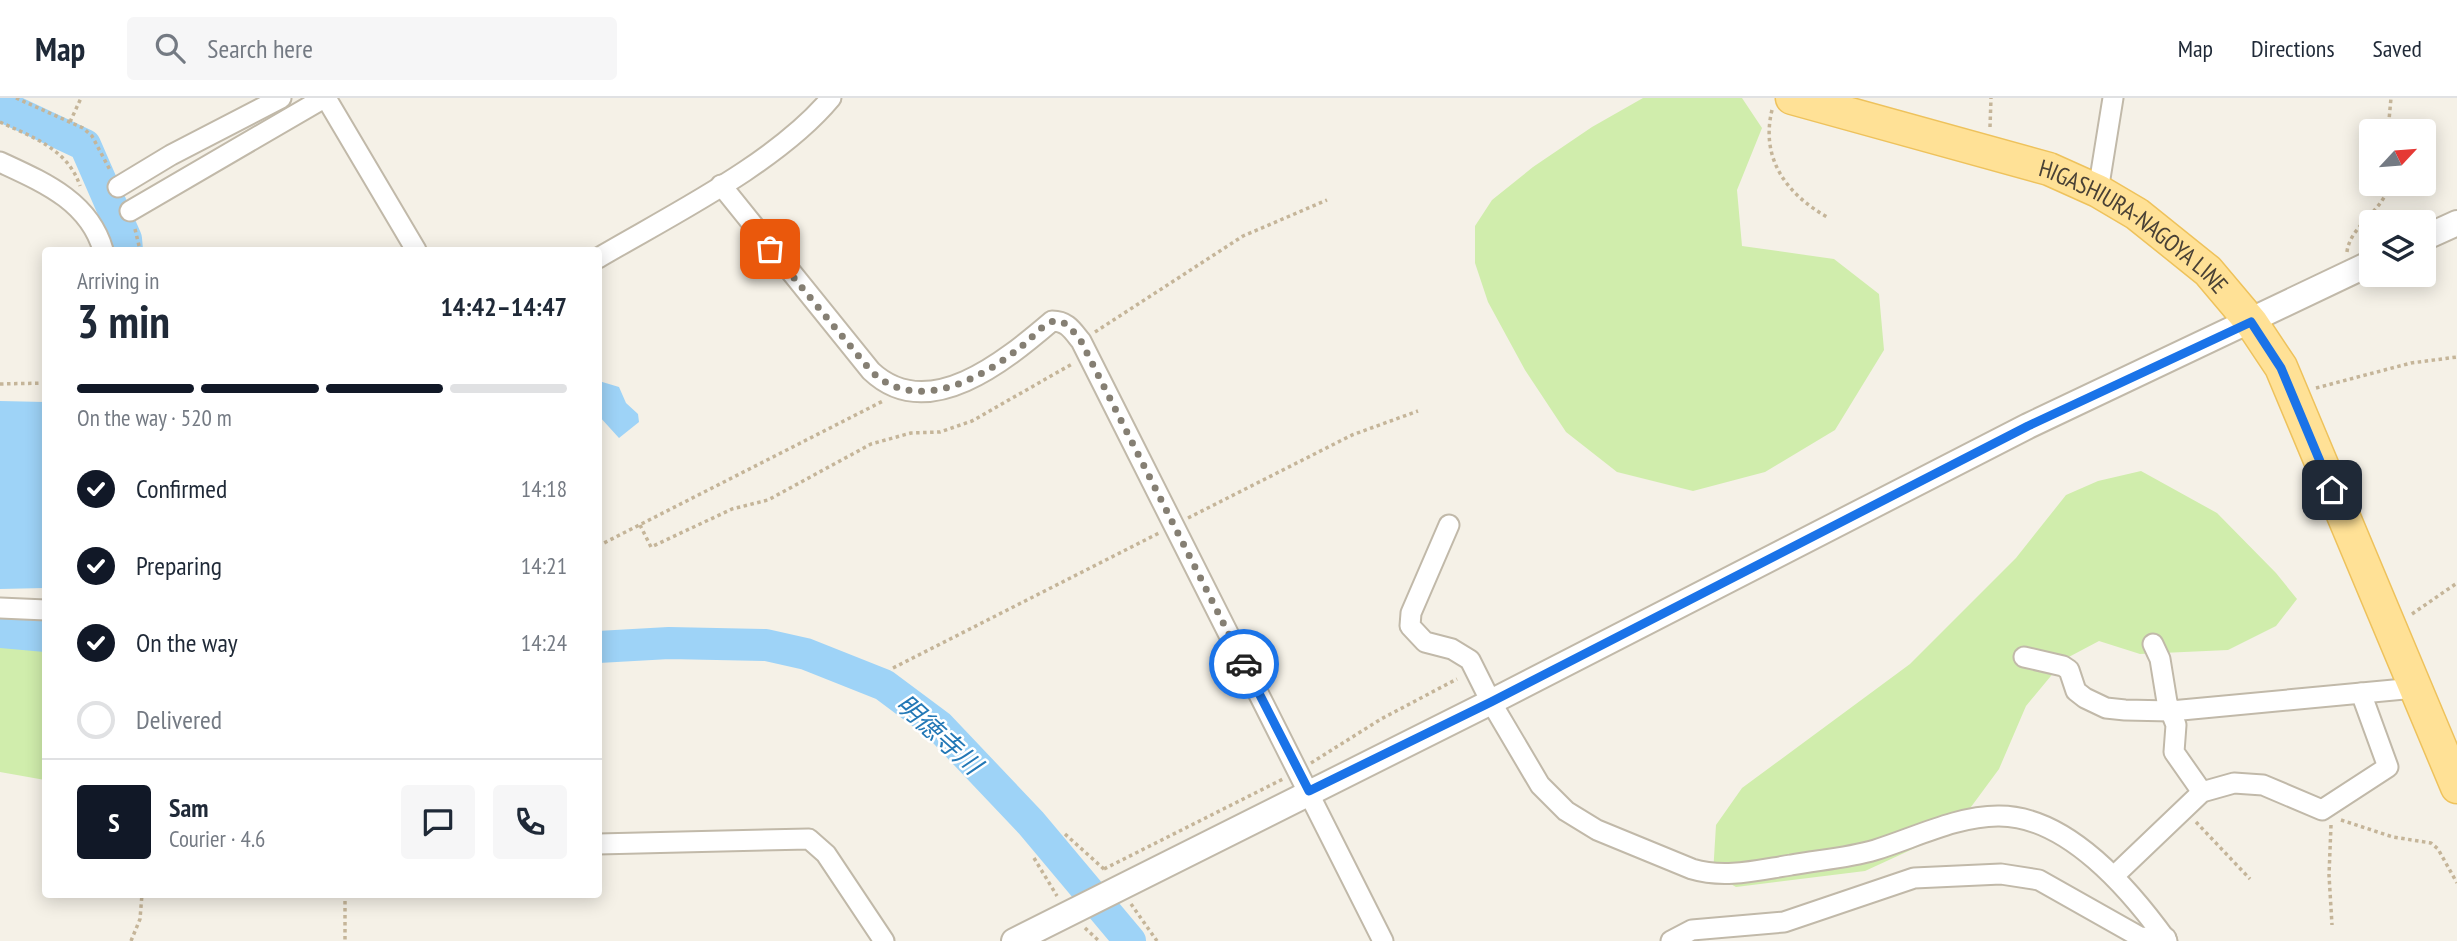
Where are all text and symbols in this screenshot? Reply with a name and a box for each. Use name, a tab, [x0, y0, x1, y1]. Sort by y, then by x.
search box	[127, 17, 617, 80]
text: Map	[35, 27, 85, 70]
icon: search	[151, 29, 189, 67]
text: Search here	[207, 32, 313, 65]
text: Map	[2178, 33, 2213, 64]
text: Directions	[2251, 33, 2335, 64]
text: Saved	[2373, 33, 2422, 64]
north arrow	[2359, 119, 2436, 196]
map controls	[2359, 119, 2436, 287]
street label: HIGASHIURA-NAGOYA LINE	[2036, 152, 2235, 299]
button: layers	[2359, 210, 2436, 287]
pin	[740, 219, 800, 279]
icon: bag	[751, 230, 789, 268]
text: Arriving in	[77, 266, 159, 295]
text: 14:42–14:47	[440, 290, 567, 323]
text: 3 min	[77, 291, 170, 351]
text: On the way · 520 m	[77, 403, 232, 432]
pin	[2302, 460, 2362, 520]
icon: check	[77, 470, 115, 508]
icon: home	[2313, 471, 2351, 509]
text: Confirmed	[136, 472, 227, 505]
text: 14:18	[521, 474, 567, 503]
icon: check	[77, 547, 115, 585]
text: Preparing	[136, 549, 222, 582]
text: 14:21	[521, 551, 567, 580]
icon: check	[77, 624, 115, 662]
text: On the way	[136, 626, 238, 659]
text: 14:24	[521, 628, 567, 657]
courier	[1209, 629, 1279, 699]
icon: car	[1225, 645, 1263, 683]
water label: 明徳寺川	[889, 687, 991, 783]
text: Delivered	[136, 703, 222, 736]
button: chat	[401, 785, 475, 859]
button: phone	[493, 785, 567, 859]
text: Sam	[169, 791, 208, 824]
text: S	[108, 806, 120, 839]
text: Courier · 4.6	[169, 824, 265, 853]

